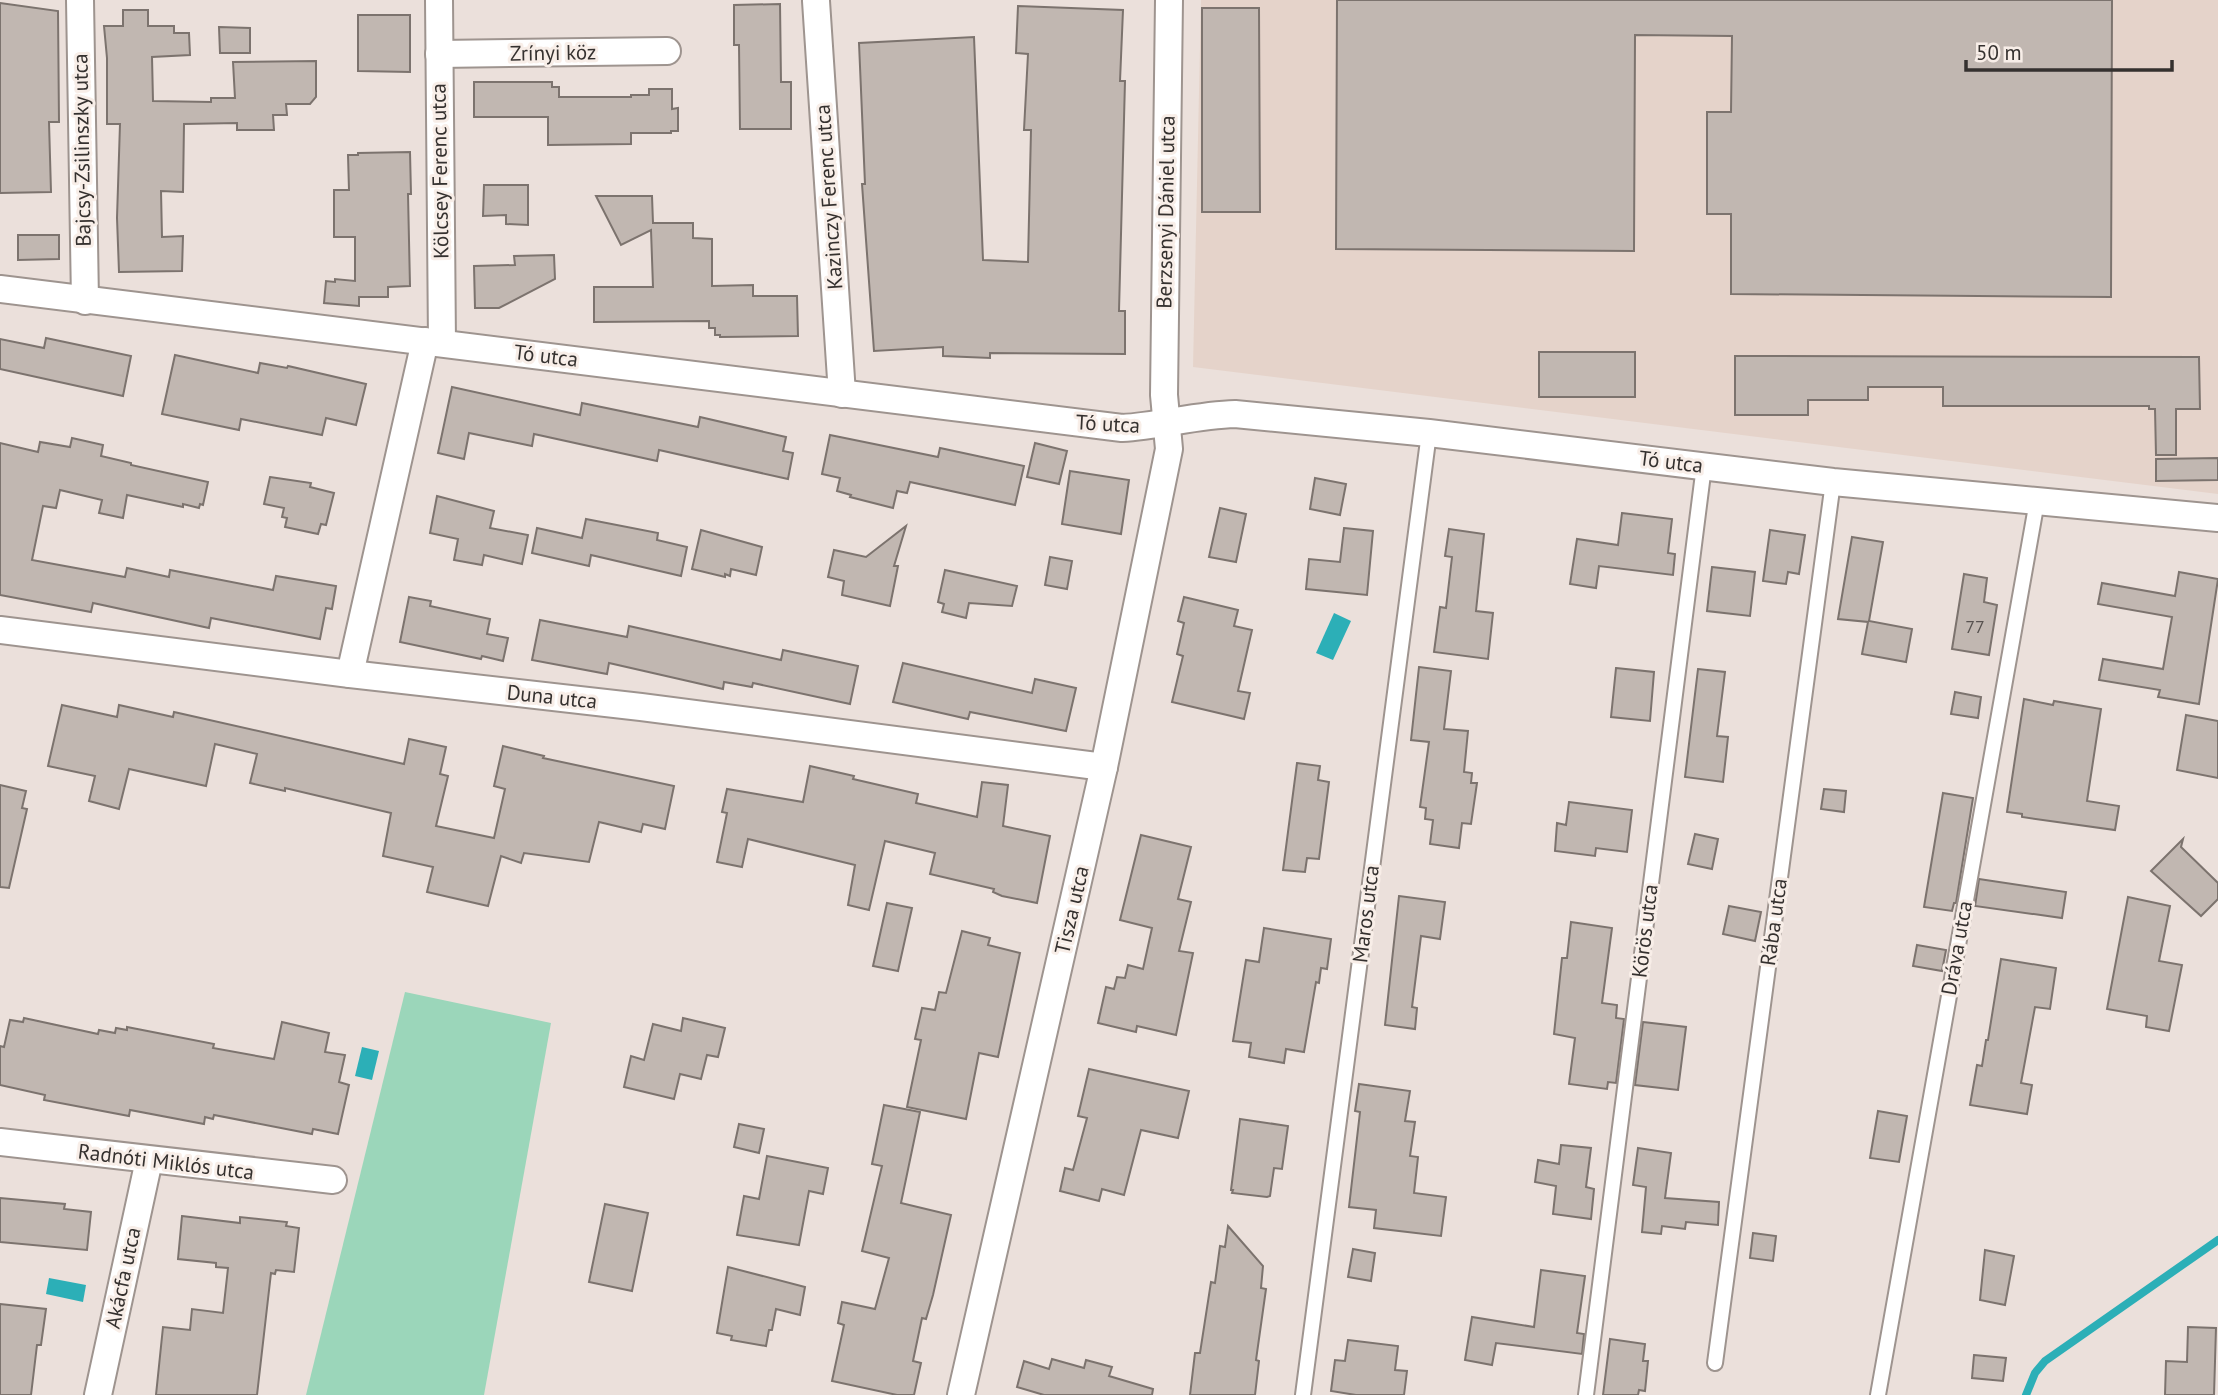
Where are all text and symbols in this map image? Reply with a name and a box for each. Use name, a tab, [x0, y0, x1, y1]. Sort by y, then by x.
scale bar	[1966, 28, 2172, 72]
street label: Zrínyi köz	[510, 38, 596, 67]
text: 50 m	[1976, 39, 2022, 66]
street label: Bajcsy-Zsilinszky utca	[66, 53, 97, 247]
street label: Kölcsey Ferenc utca	[424, 83, 455, 259]
street label: Kazinczy Ferenc utca	[809, 104, 848, 291]
street label: Berzsenyi Dániel utca	[1150, 115, 1181, 309]
street label: Tó utca	[512, 338, 580, 373]
street label: Tó utca	[1075, 408, 1141, 439]
street label: Tó utca	[1637, 444, 1705, 479]
house number: 77	[1965, 615, 1985, 638]
street label: Duna utca	[506, 678, 599, 715]
street label: Tisza utca	[1048, 863, 1095, 957]
street label: Maros utca	[1346, 864, 1385, 964]
street label: Rába utca	[1754, 876, 1793, 967]
street label: Körös utca	[1625, 883, 1664, 979]
street label: Dráva utca	[1935, 899, 1978, 997]
street label: Radnóti Miklós utca	[76, 1137, 256, 1186]
street label: Akácfa utca	[99, 1225, 146, 1331]

